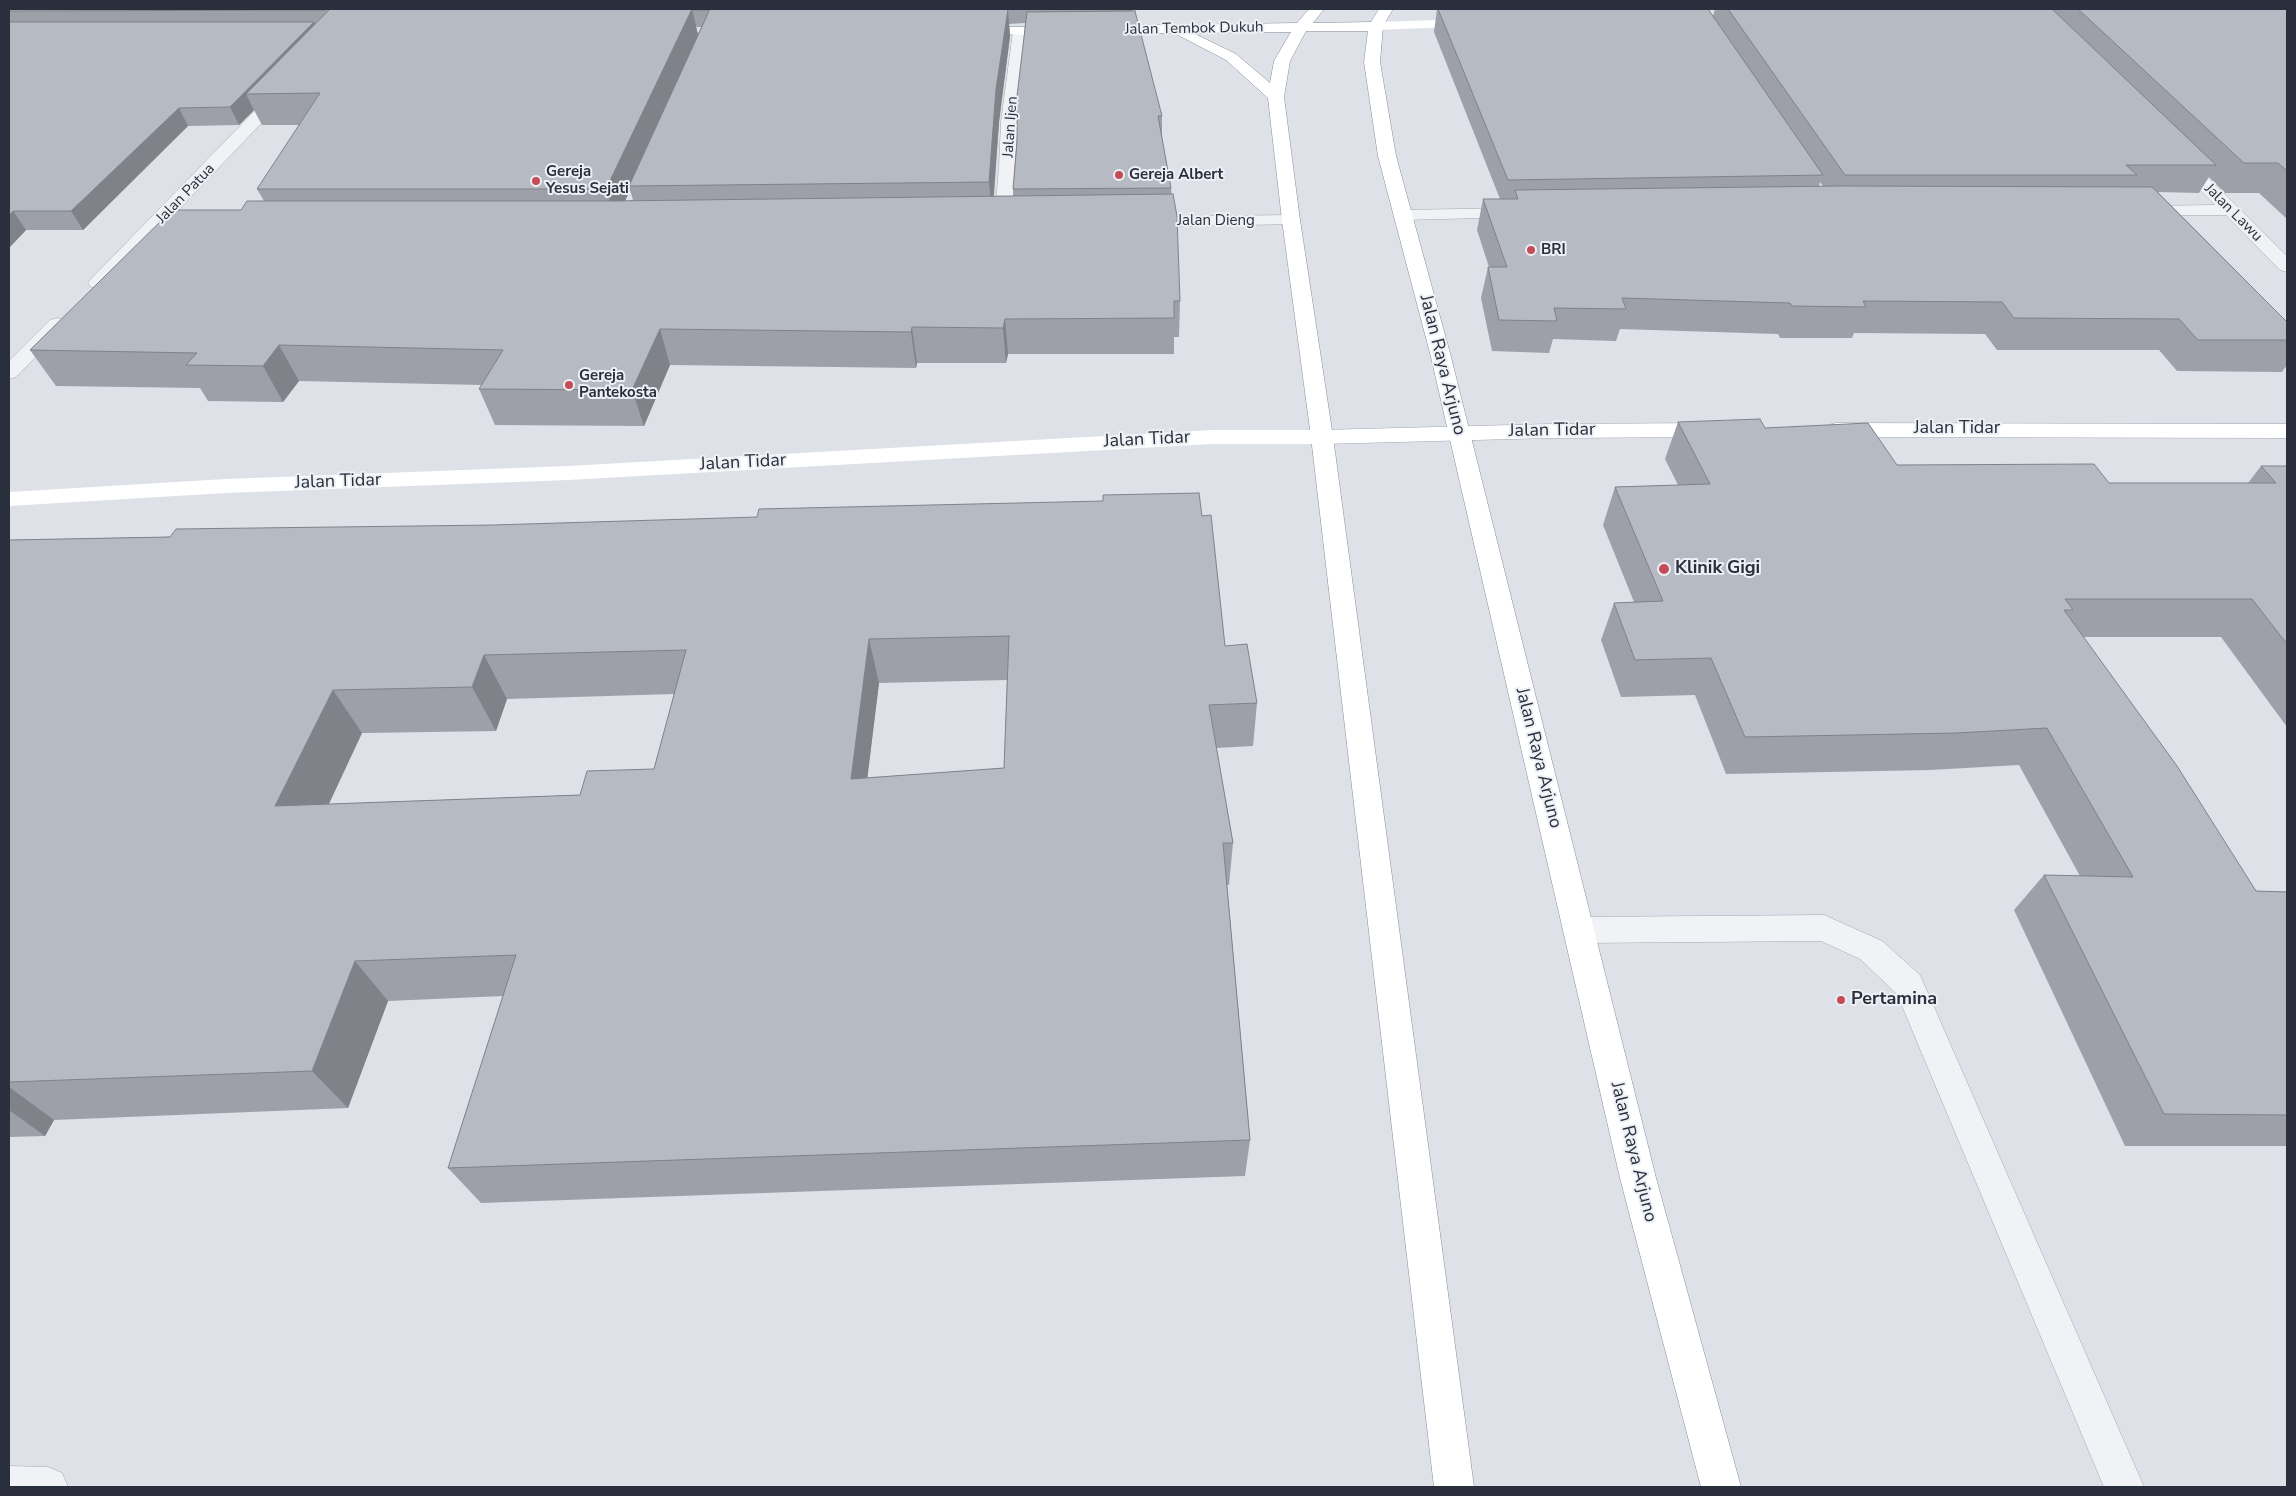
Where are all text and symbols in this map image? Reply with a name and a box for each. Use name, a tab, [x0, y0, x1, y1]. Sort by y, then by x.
street label: Jalan Tembok Dukuh	[1125, 19, 1263, 39]
street label: Jalan Ijen	[1000, 96, 1022, 158]
street label: Jalan Patua	[153, 160, 219, 228]
place label: Gereja Yesus Sejati	[546, 163, 629, 198]
place label: Gereja Albert	[1129, 166, 1223, 184]
marker: Gereja Albert	[1113, 169, 1125, 181]
marker: Gereja Yesus Sejati	[530, 175, 542, 187]
street label: Jalan Lawu	[2200, 180, 2266, 246]
street label: Jalan Dieng	[1177, 212, 1255, 230]
place label: BRI	[1541, 241, 1566, 259]
marker: BRI	[1525, 244, 1537, 256]
street label: Jalan Raya Arjuno	[1414, 293, 1470, 437]
place label: Gereja Pantekosta	[579, 367, 657, 402]
marker: Gereja Pantekosta	[563, 379, 575, 391]
street label: Jalan Tidar	[1914, 418, 2000, 440]
street label: Jalan Tidar	[1509, 419, 1595, 443]
street label: Jalan Tidar	[1103, 427, 1191, 453]
street label: Jalan Tidar	[699, 450, 787, 476]
street label: Jalan Tidar	[294, 470, 382, 494]
place label: Klinik Gigi	[1675, 558, 1760, 580]
marker: Klinik Gigi	[1657, 562, 1671, 576]
street label: Jalan Raya Arjuno	[1510, 686, 1566, 830]
place label: Pertamina	[1851, 989, 1937, 1011]
marker: Pertamina	[1835, 994, 1847, 1006]
street label: Jalan Raya Arjuno	[1605, 1080, 1661, 1224]

